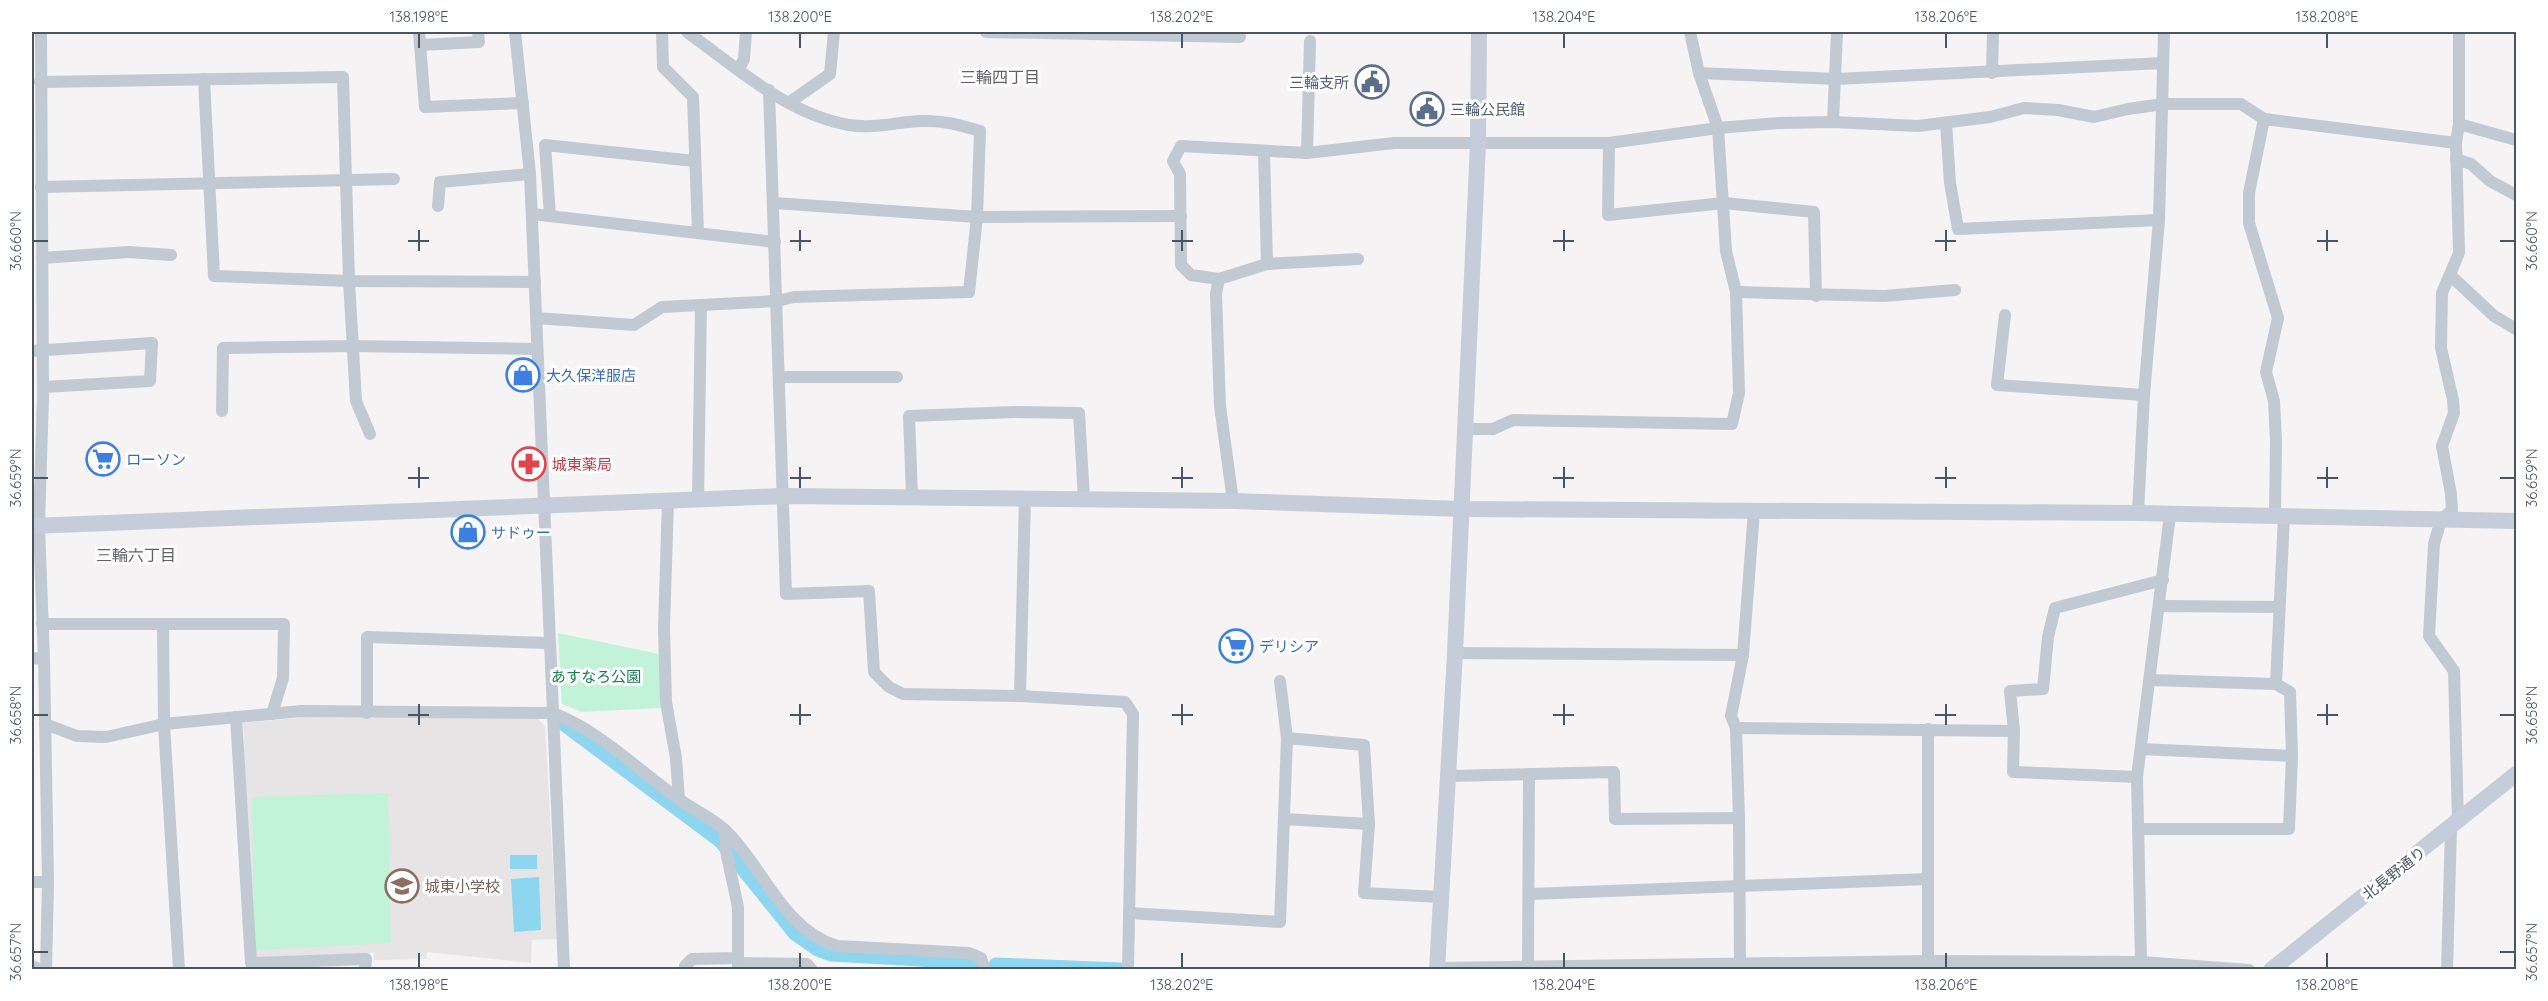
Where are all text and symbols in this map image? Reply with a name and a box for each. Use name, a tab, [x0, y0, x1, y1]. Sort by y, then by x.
text: 138.198°E	[389, 7, 449, 26]
text: 138.200°E	[768, 7, 832, 26]
text: 138.202°E	[1150, 7, 1214, 26]
text: 138.204°E	[1533, 7, 1595, 26]
text: 138.206°E	[1914, 7, 1978, 26]
text: 138.208°E	[2295, 7, 2359, 26]
public building icon: 三輪支所	[1354, 64, 1390, 100]
district label: 三輪四丁目	[960, 67, 1040, 87]
place label: 三輪支所	[1289, 73, 1349, 92]
public building icon: 三輪公民館	[1409, 91, 1445, 127]
place label: 三輪公民館	[1450, 100, 1525, 119]
text: 36.660°N	[6, 211, 25, 271]
text: 36.660°N	[2522, 211, 2541, 271]
shop icon: 大久保洋服店	[505, 357, 541, 393]
place label: 大久保洋服店	[546, 366, 636, 385]
supermarket icon: ローソン	[85, 441, 121, 477]
pharmacy icon: 城東薬局	[511, 446, 547, 482]
text: 36.659°N	[6, 448, 25, 508]
text: 36.659°N	[2522, 448, 2541, 508]
place label: ローソン	[126, 450, 186, 469]
place label: 城東薬局	[552, 455, 612, 474]
shop icon: サドゥー	[450, 514, 486, 550]
place label: サドゥー	[491, 523, 551, 542]
district label: 三輪六丁目	[96, 545, 176, 565]
supermarket icon: デリシア	[1218, 628, 1254, 664]
place label: デリシア	[1259, 637, 1319, 656]
park label: あすなろ公園	[551, 667, 641, 686]
text: 36.658°N	[6, 686, 25, 744]
text: 36.658°N	[2522, 686, 2541, 744]
street label: 北長野通り	[2359, 842, 2429, 904]
school or university icon: 城東小学校	[384, 868, 420, 904]
place label: 城東小学校	[425, 877, 500, 896]
text: 36.657°N	[6, 923, 25, 981]
text: 36.657°N	[2522, 923, 2541, 981]
text: 138.198°E	[389, 975, 449, 994]
text: 138.200°E	[768, 975, 832, 994]
text: 138.202°E	[1150, 975, 1214, 994]
text: 138.204°E	[1533, 975, 1595, 994]
text: 138.206°E	[1914, 975, 1978, 994]
text: 138.208°E	[2295, 975, 2359, 994]

